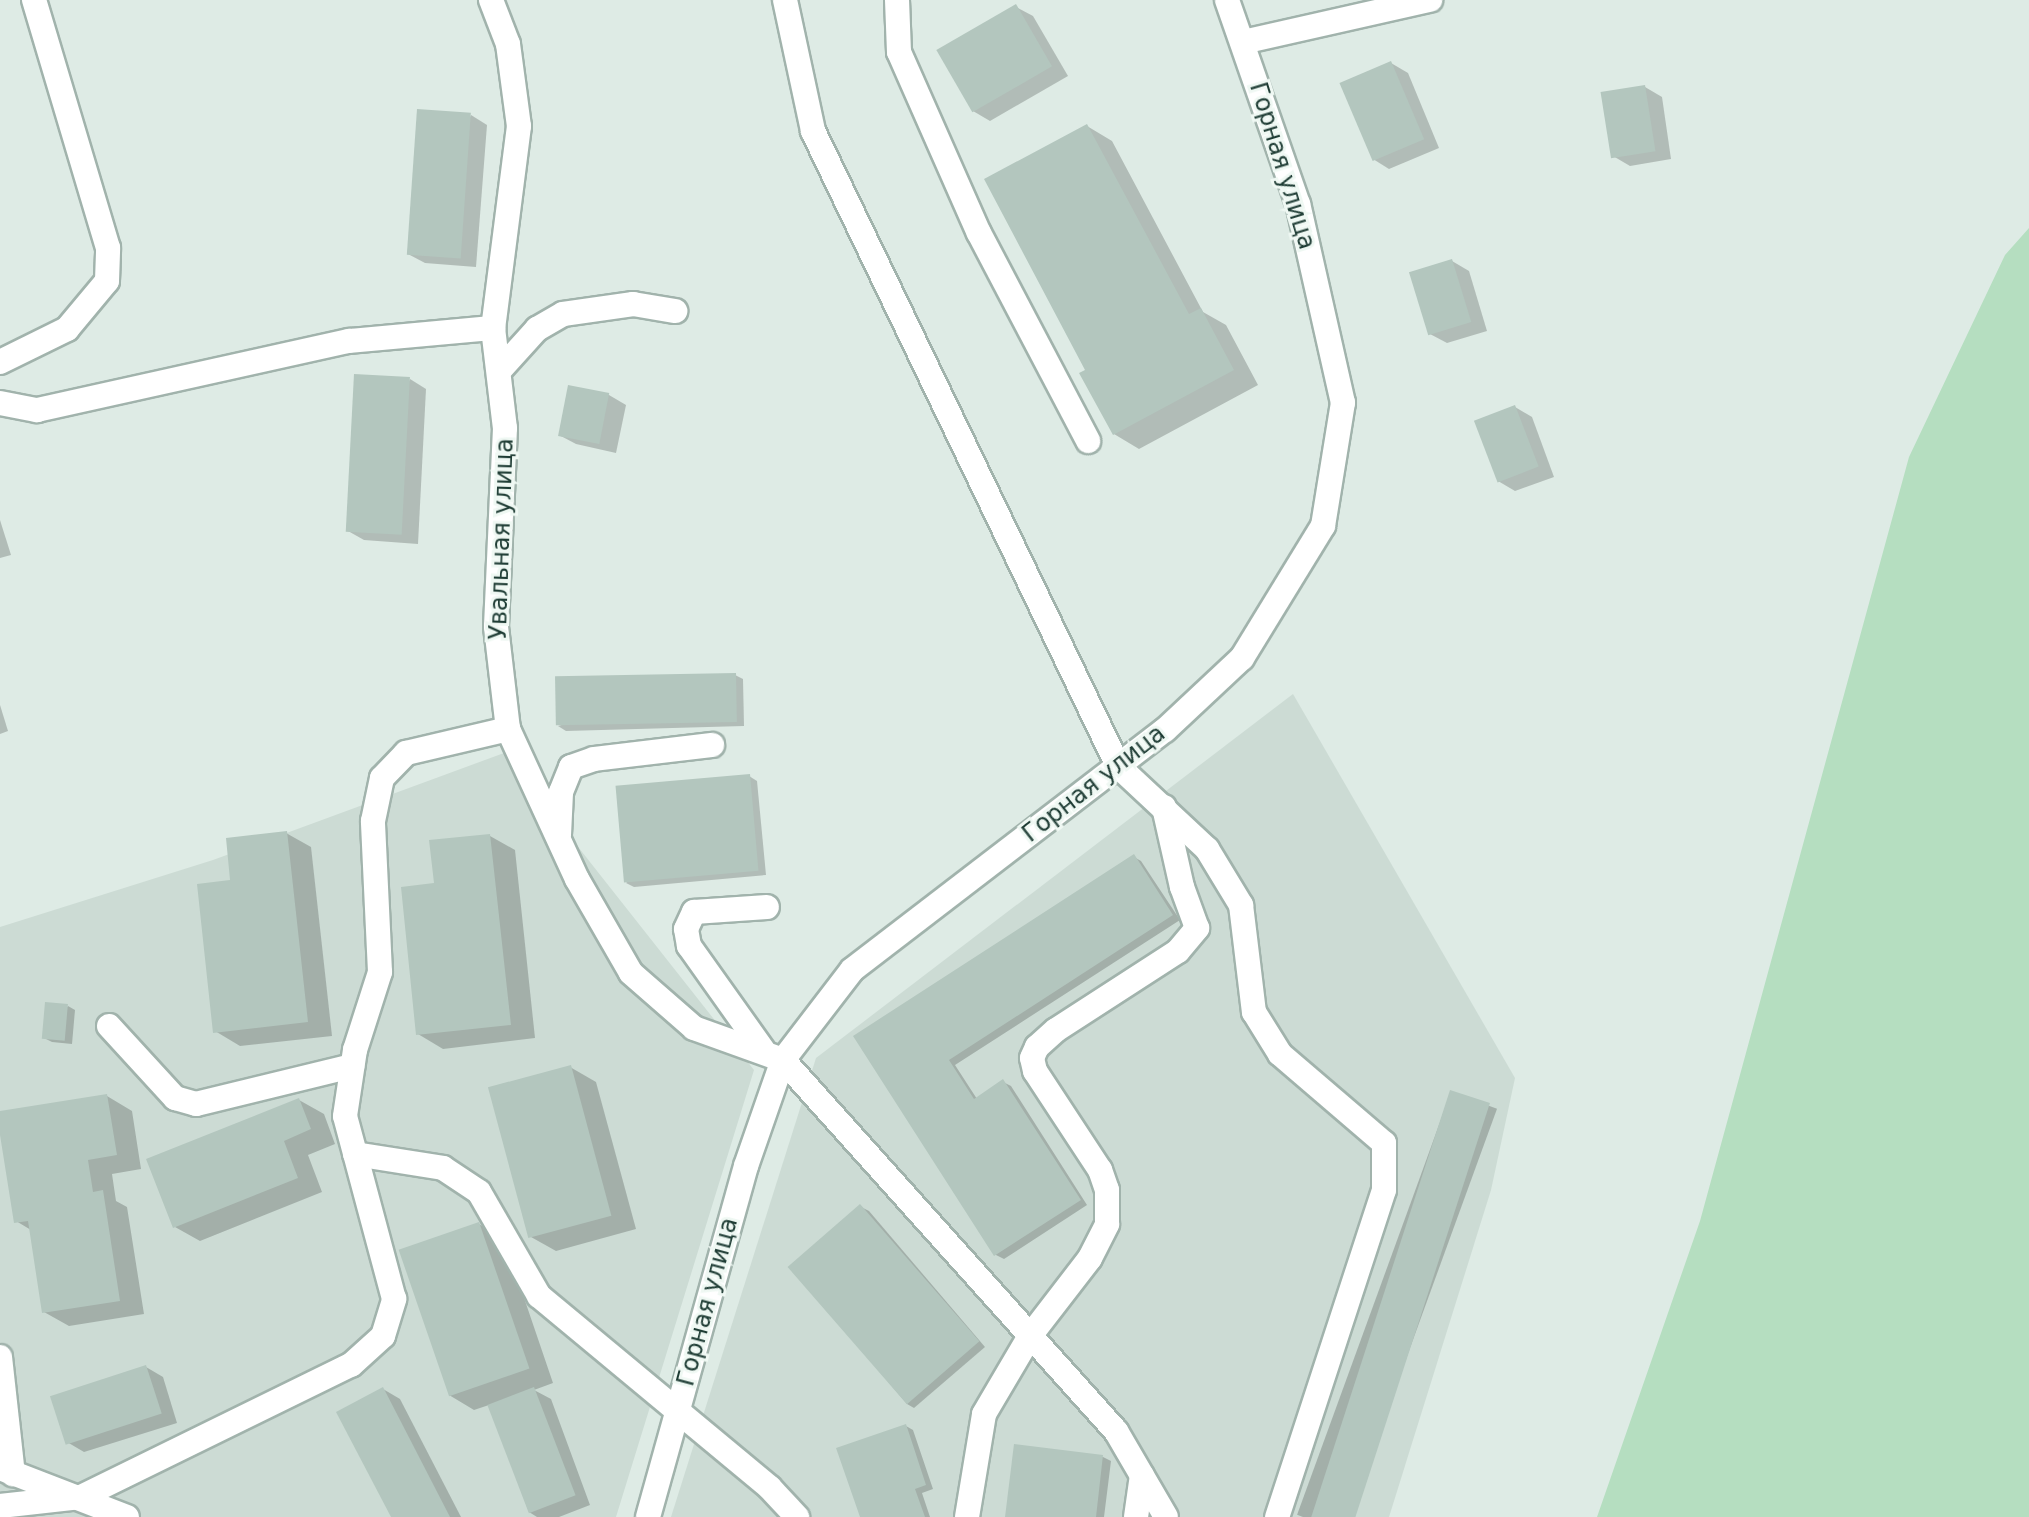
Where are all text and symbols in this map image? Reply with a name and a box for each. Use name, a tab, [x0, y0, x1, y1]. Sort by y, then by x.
street label: Горная улица	[1243, 79, 1321, 253]
street label: Увальная улица	[484, 438, 520, 640]
street label: Горная улица	[1017, 719, 1171, 849]
street label: Горная улица	[672, 1215, 744, 1389]

